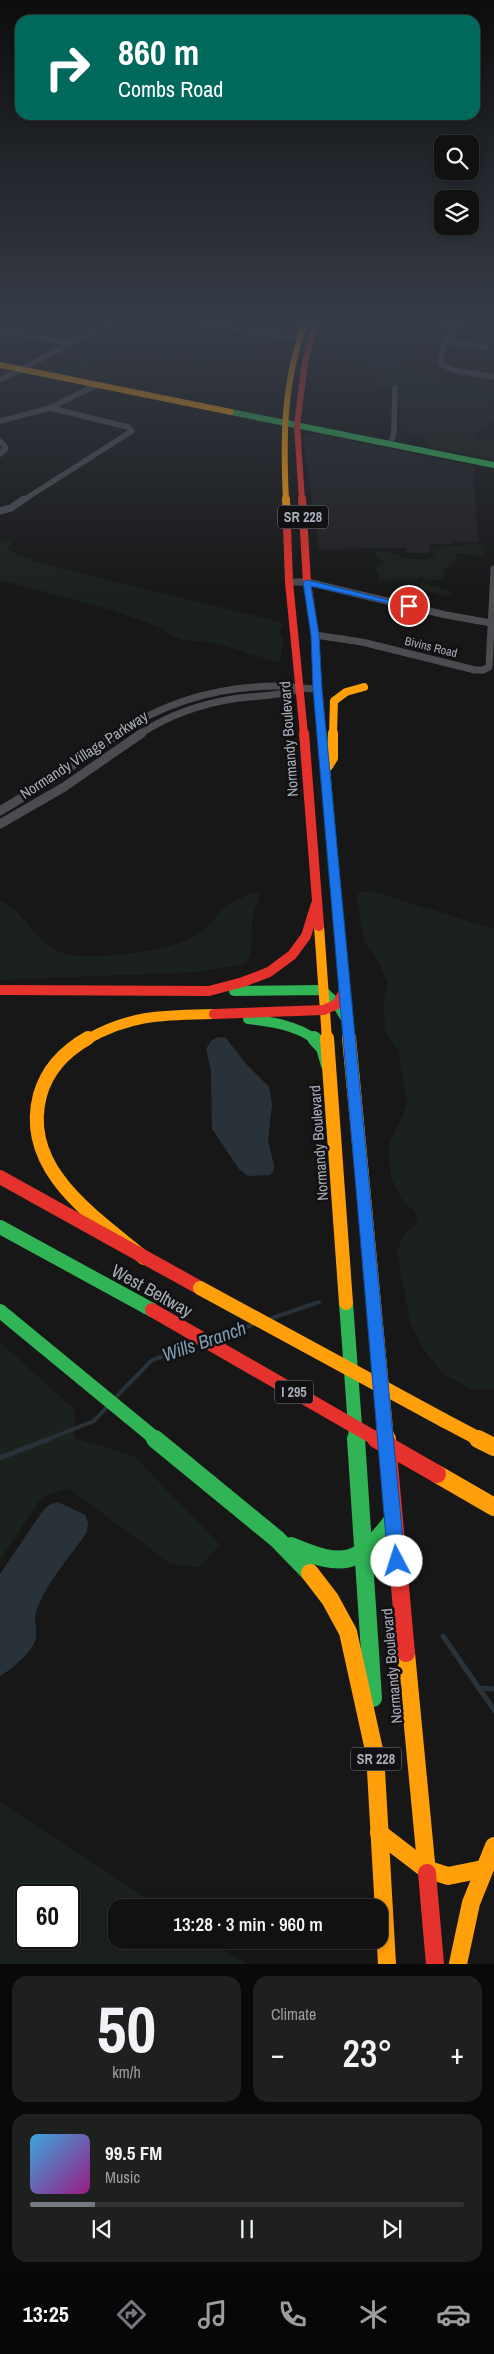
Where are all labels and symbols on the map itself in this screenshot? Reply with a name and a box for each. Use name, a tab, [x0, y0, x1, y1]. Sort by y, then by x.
road number: SR 228	[278, 506, 328, 528]
pin	[388, 585, 430, 627]
street label: Bivins Road	[403, 633, 459, 661]
street label: Normandy Boulevard	[274, 681, 303, 797]
street label: Normandy Village Parkway	[16, 705, 152, 804]
street label: Normandy Boulevard	[304, 1085, 333, 1201]
street label: West Beltway	[107, 1258, 198, 1323]
water label: Wills Branch	[159, 1315, 249, 1367]
road number: I 295	[275, 1380, 313, 1404]
position arrow	[370, 1534, 422, 1586]
street label: Normandy Boulevard	[376, 1608, 407, 1725]
road number: SR 228	[351, 1748, 401, 1770]
speed limit sign: 60	[15, 1884, 80, 1949]

